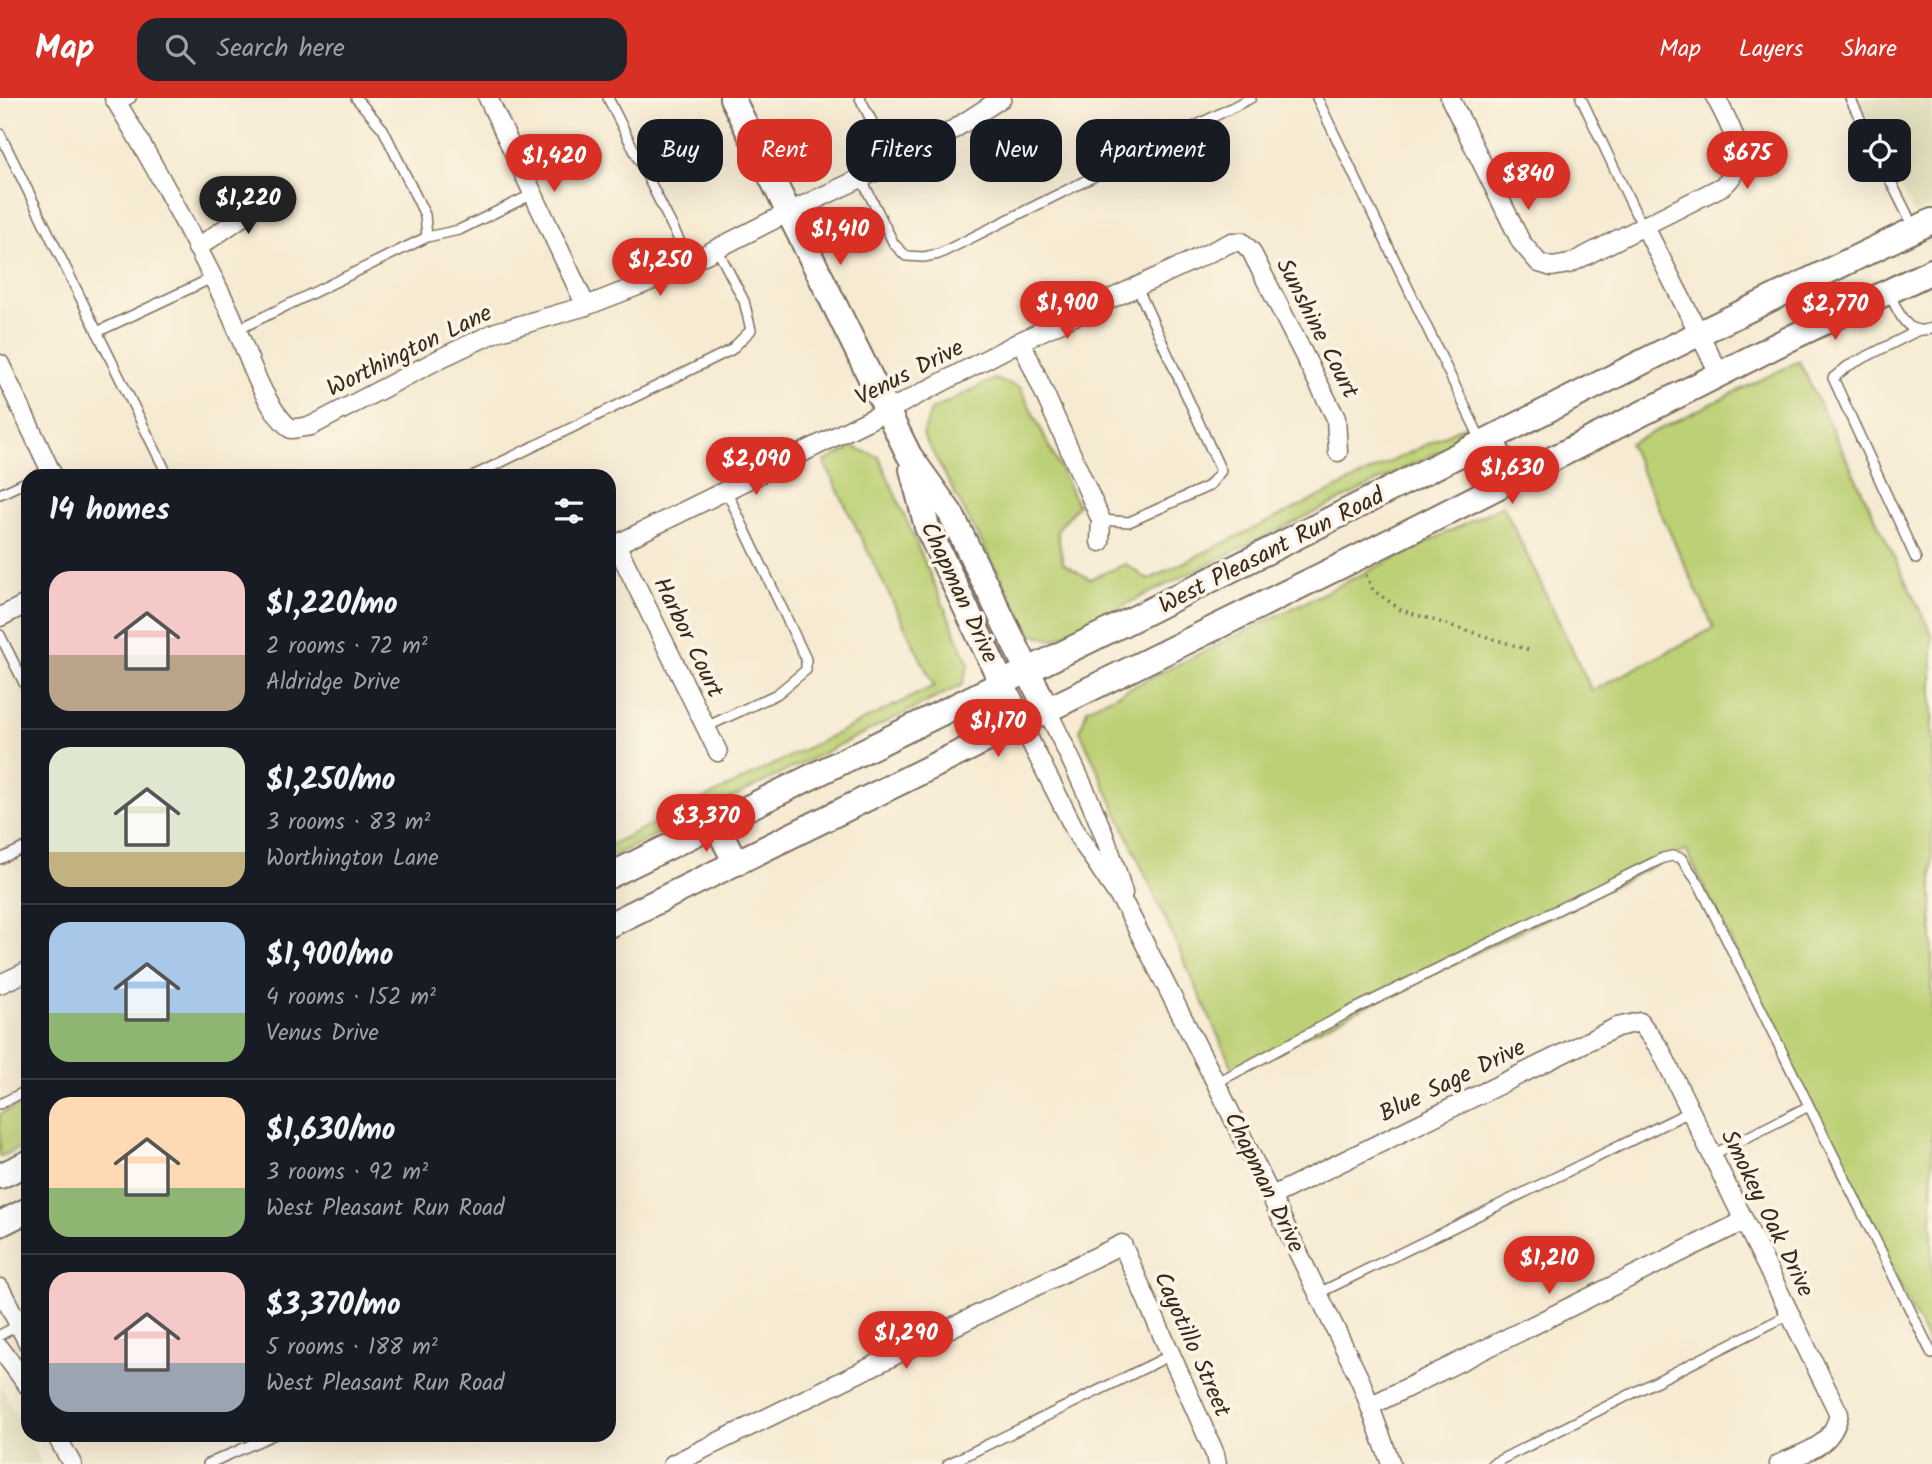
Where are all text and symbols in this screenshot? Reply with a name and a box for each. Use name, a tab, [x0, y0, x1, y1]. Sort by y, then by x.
search box	[137, 18, 627, 81]
text: Map	[35, 23, 95, 76]
text: Search here	[217, 28, 345, 70]
icon: search	[161, 30, 199, 68]
text: Map	[1659, 30, 1701, 69]
text: Layers	[1739, 30, 1803, 69]
text: Share	[1841, 30, 1897, 69]
chip: Buy	[637, 119, 723, 182]
chip: Rent	[737, 119, 832, 182]
chip: Filters	[846, 119, 956, 182]
chip: New	[970, 119, 1062, 182]
chip: Apartment	[1076, 119, 1230, 182]
map controls	[1848, 119, 1911, 182]
button: locate	[1848, 119, 1911, 182]
pin: $675	[1706, 132, 1788, 191]
pin: $1,420	[497, 134, 611, 194]
text: $675	[1723, 136, 1771, 172]
text: $1,420	[522, 139, 586, 175]
pin: $840	[1487, 152, 1569, 212]
text: $840	[1502, 157, 1554, 193]
pin: $1,220	[191, 176, 305, 236]
text: $1,220	[215, 181, 281, 217]
pin: $1,410	[783, 208, 897, 267]
text: $1,410	[811, 212, 869, 248]
pin: $1,250	[603, 238, 717, 298]
text: $1,250	[628, 243, 692, 279]
street label: Sunshine Court	[1265, 252, 1369, 406]
pin: $1,900	[1010, 282, 1124, 341]
pin: $2,770	[1778, 282, 1892, 342]
text: $1,900	[1036, 286, 1098, 322]
text: $2,770	[1802, 287, 1868, 323]
street label: Worthington Lane	[320, 294, 499, 408]
street label: Venus Drive	[848, 329, 971, 417]
pin: $2,090	[699, 438, 813, 497]
text: $2,090	[722, 442, 790, 478]
pin: $1,630	[1455, 446, 1569, 506]
text: $1,630	[1480, 451, 1544, 487]
street label: West Pleasant Run Road	[1152, 477, 1392, 625]
text: 14 homes	[49, 487, 170, 535]
icon: filters	[550, 492, 588, 530]
street label: Chapman Drive	[909, 515, 1009, 670]
street label: Harbor Court	[642, 571, 734, 705]
text: $1,220/mo	[266, 581, 398, 629]
icon: home	[105, 599, 189, 683]
text: 2 rooms · 72 m²	[266, 629, 428, 665]
text: Aldridge Drive	[266, 665, 400, 701]
pin: $1,170	[941, 700, 1055, 759]
text: $1,170	[970, 704, 1026, 740]
text: $1,250/mo	[266, 757, 395, 805]
icon: home	[105, 775, 189, 859]
pin: $3,370	[649, 794, 763, 854]
text: $3,370	[672, 799, 740, 835]
text: 3 rooms · 83 m²	[266, 805, 430, 841]
text: Worthington Lane	[266, 841, 439, 877]
text: $1,900/mo	[266, 932, 393, 980]
icon: home	[105, 950, 189, 1034]
text: 4 rooms · 152 m²	[266, 980, 436, 1016]
text: Venus Drive	[266, 1016, 379, 1052]
street label: Blue Sage Drive	[1373, 1029, 1533, 1134]
street label: Chapman Drive	[1213, 1105, 1315, 1260]
text: $1,630/mo	[266, 1107, 395, 1155]
street label: Smokey Oak Drive	[1709, 1123, 1824, 1304]
icon: home	[105, 1125, 189, 1209]
text: 3 rooms · 92 m²	[266, 1155, 428, 1191]
text: West Pleasant Run Road	[266, 1191, 505, 1227]
pin: $1,210	[1492, 1236, 1606, 1296]
text: $1,210	[1520, 1241, 1578, 1277]
street label: Cayotillo Street	[1142, 1265, 1241, 1424]
text: $3,370/mo	[266, 1282, 401, 1330]
icon: home	[105, 1300, 189, 1384]
pin: $1,290	[849, 1312, 963, 1371]
text: $1,290	[874, 1316, 938, 1352]
text: 5 rooms · 188 m²	[266, 1330, 438, 1366]
text: West Pleasant Run Road	[266, 1366, 505, 1402]

